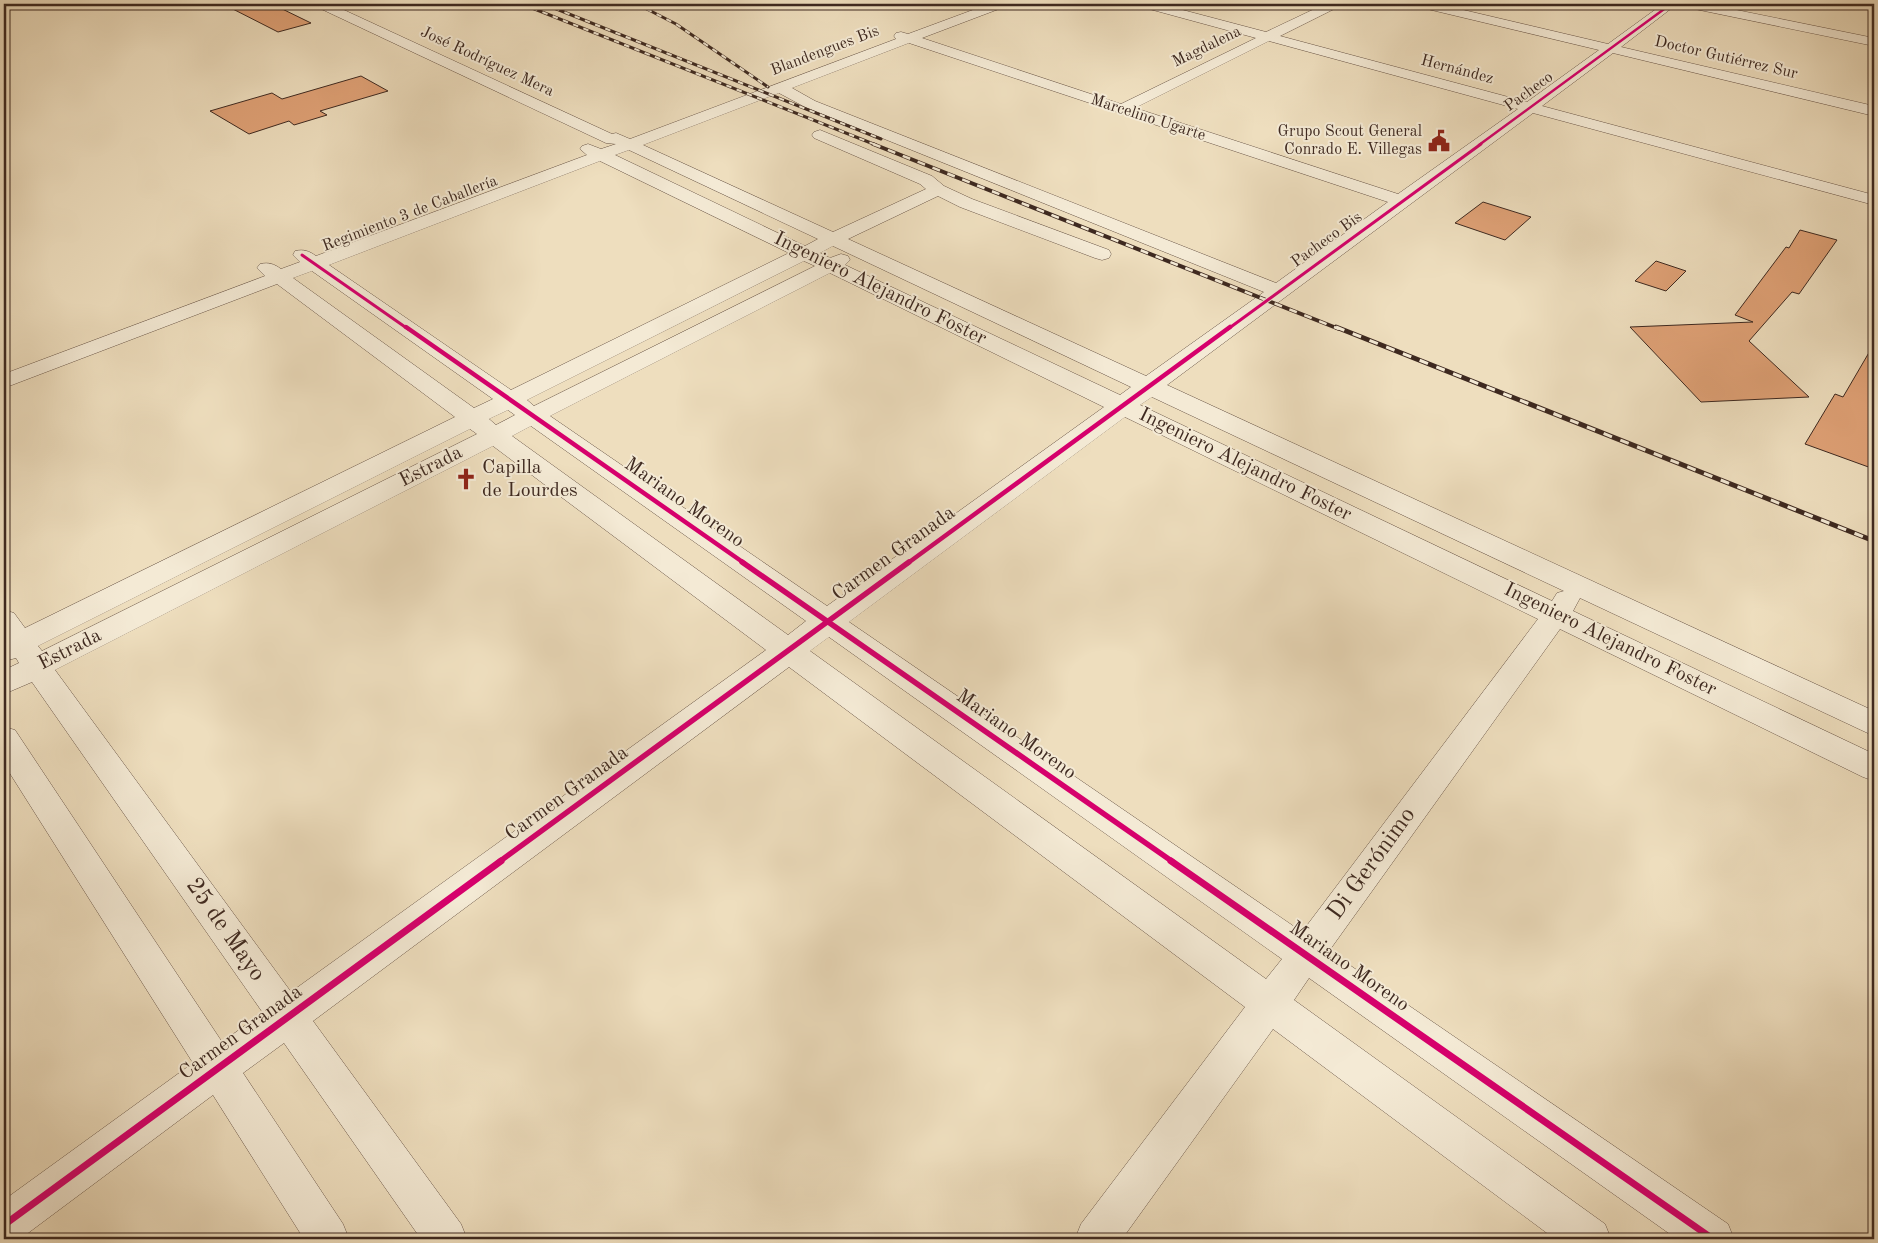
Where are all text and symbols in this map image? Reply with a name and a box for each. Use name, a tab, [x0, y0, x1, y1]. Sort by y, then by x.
street label: Blandengues Bis	[769, 23, 881, 79]
street label: Magdalena	[1170, 23, 1244, 71]
street label: José Rodríguez Mera	[418, 24, 556, 100]
street label: Doctor Gutiérrez Sur	[1653, 34, 1800, 82]
street label: Hernández	[1419, 53, 1495, 87]
street label: Pacheco	[1502, 69, 1556, 115]
street label: Marcelino Ugarte	[1089, 92, 1207, 144]
place label: Grupo Scout General Conrado E. Villegas	[1278, 124, 1422, 158]
public building icon: Grupo Scout General Conrado E. Villegas	[1426, 128, 1452, 154]
street label: Regimiento 3 de Caballería	[320, 173, 500, 255]
street label: Pacheco Bis	[1289, 209, 1365, 271]
street label: Ingeniero Alejandro Foster	[770, 229, 990, 349]
street label: Ingeniero Alejandro Foster	[1135, 405, 1355, 525]
street label: Estrada	[396, 443, 466, 491]
street label: Mariano Moreno	[620, 454, 748, 552]
place label: Capilla de Lourdes	[482, 458, 578, 501]
church icon: Capilla de Lourdes	[453, 466, 479, 492]
street label: Carmen Granada	[829, 503, 959, 605]
street label: Ingeniero Alejandro Foster	[1500, 580, 1720, 700]
street label: Estrada	[35, 626, 105, 674]
street label: Mariano Moreno	[952, 686, 1080, 784]
street label: Carmen Granada	[502, 743, 632, 845]
street label: Di Gerónimo	[1323, 803, 1421, 925]
street label: 25 de Mayo	[181, 874, 269, 986]
street label: Mariano Moreno	[1285, 918, 1413, 1016]
street label: Carmen Granada	[176, 982, 306, 1084]

